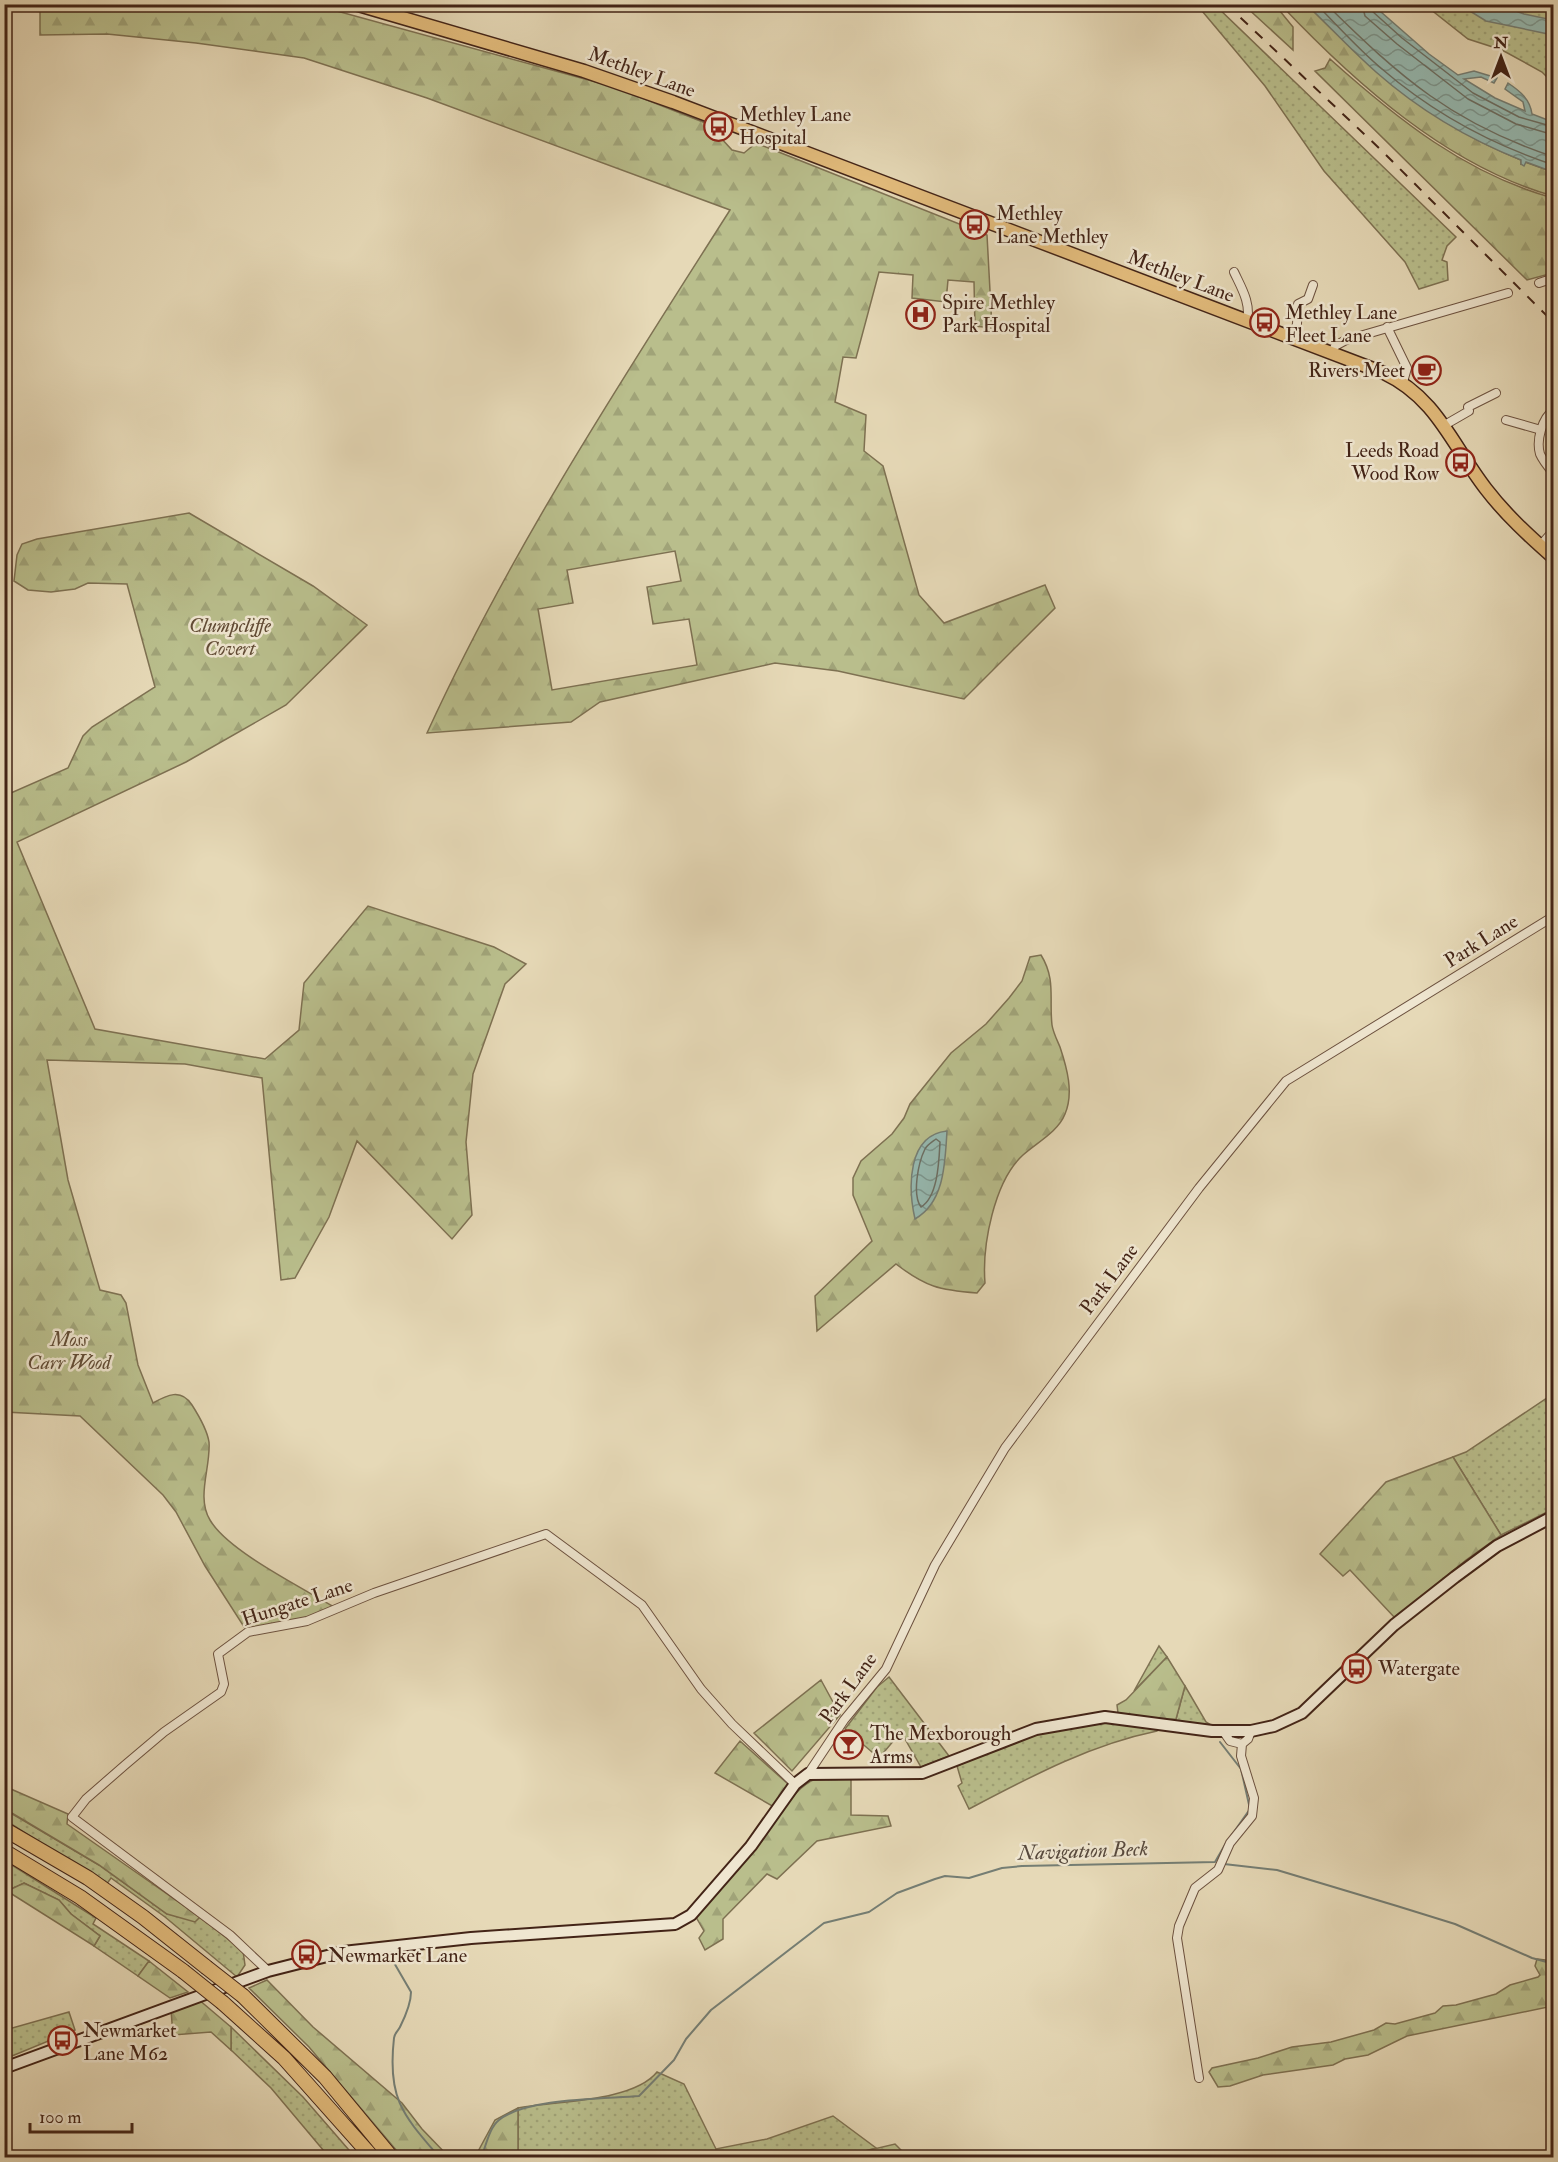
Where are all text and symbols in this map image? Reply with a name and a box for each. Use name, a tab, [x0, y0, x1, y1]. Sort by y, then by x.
north arrow	[1471, 27, 1531, 87]
text: N	[1493, 33, 1509, 53]
street label: Methley Lane	[585, 41, 699, 103]
place label: Methley Lane Hospital	[739, 102, 851, 151]
bus stop icon: Methley Lane Hospital	[702, 110, 734, 142]
place label: Methley Lane Methley	[996, 201, 1109, 249]
bus stop icon: Methley Lane Methley	[959, 208, 991, 240]
street label: Methley Lane	[1124, 244, 1238, 308]
place label: Spire Methley Park Hospital	[942, 290, 1056, 339]
hospital icon: Spire Methley Park Hospital	[905, 298, 937, 330]
place label: Methley Lane Fleet Lane	[1285, 300, 1397, 348]
bus stop icon: Methley Lane Fleet Lane	[1248, 307, 1280, 339]
cafe icon: Rivers Meet	[1410, 354, 1442, 386]
place label: Rivers Meet	[1308, 358, 1406, 383]
place label: Leeds Road Wood Row	[1345, 438, 1440, 486]
bus stop icon: Leeds Road Wood Row	[1444, 446, 1476, 478]
park label: Clumpcliffe Covert	[189, 613, 271, 661]
street label: Park Lane	[1440, 909, 1522, 973]
street label: Park Lane	[1074, 1239, 1144, 1319]
park label: Moss Carr Wood	[27, 1327, 112, 1375]
street label: Hungate Lane	[238, 1572, 356, 1632]
street label: Park Lane	[814, 1647, 882, 1729]
bus stop icon: Watergate	[1341, 1652, 1373, 1684]
place label: Watergate	[1377, 1656, 1460, 1681]
place label: The Mexborough Arms	[869, 1721, 1012, 1769]
bar icon: The Mexborough Arms	[833, 1729, 865, 1761]
water label: Navigation Beck	[1016, 1835, 1149, 1867]
bus stop icon: Newmarket Lane	[291, 1939, 323, 1971]
place label: Newmarket Lane	[328, 1943, 467, 1968]
place label: Newmarket Lane M62	[83, 2018, 177, 2066]
bus stop icon: Newmarket Lane M62	[46, 2025, 78, 2057]
scale bar	[30, 2096, 132, 2134]
text: 100 m	[39, 2106, 82, 2129]

